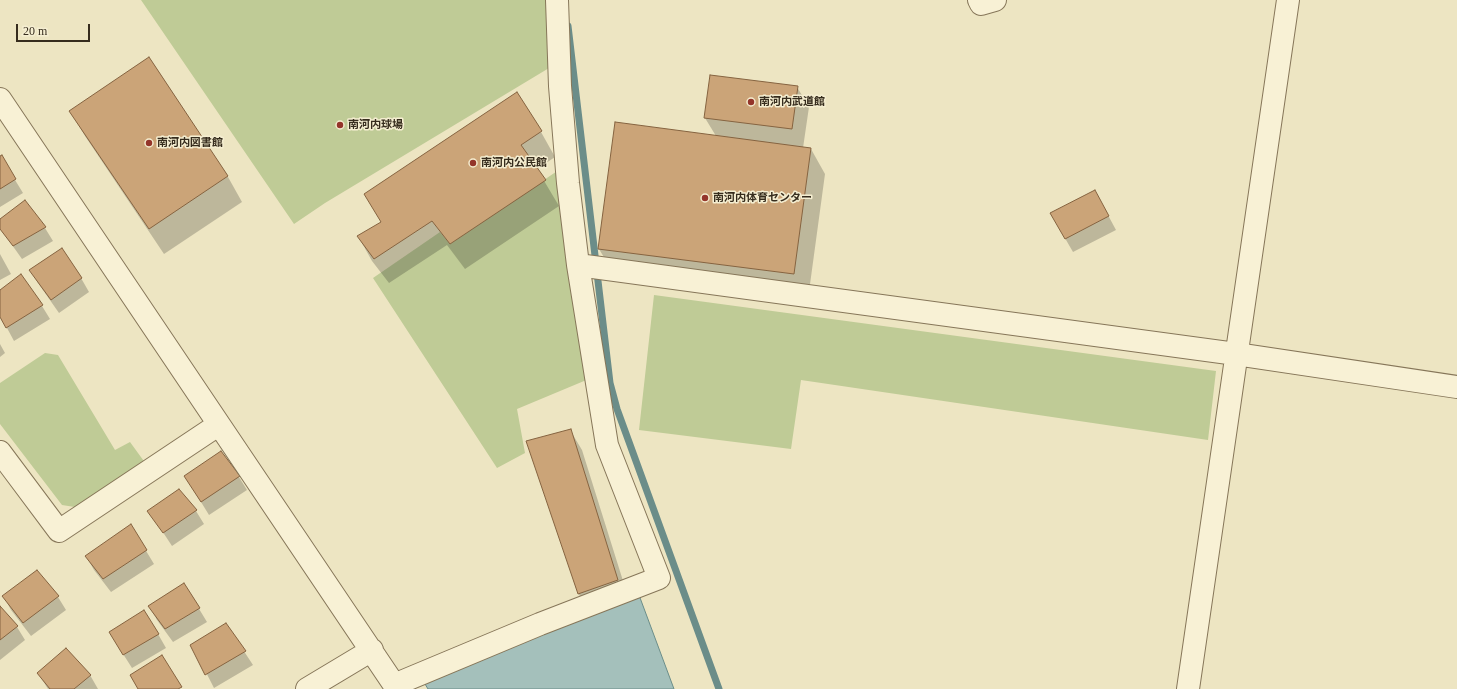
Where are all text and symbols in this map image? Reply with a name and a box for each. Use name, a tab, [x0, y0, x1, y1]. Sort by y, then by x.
scale bar	[18, 16, 92, 42]
text: 20 m	[23, 24, 47, 38]
place label: 南河内武道館	[759, 95, 825, 109]
marker: 南河内武道館	[746, 97, 756, 107]
place label: 南河内球場	[348, 118, 403, 132]
marker: 南河内球場	[335, 120, 345, 130]
place label: 南河内図書館	[157, 136, 223, 150]
marker: 南河内図書館	[144, 138, 154, 148]
place label: 南河内公民館	[481, 156, 547, 170]
marker: 南河内公民館	[468, 158, 478, 168]
place label: 南河内体育センター	[713, 191, 812, 205]
marker: 南河内体育センター	[700, 193, 710, 203]

